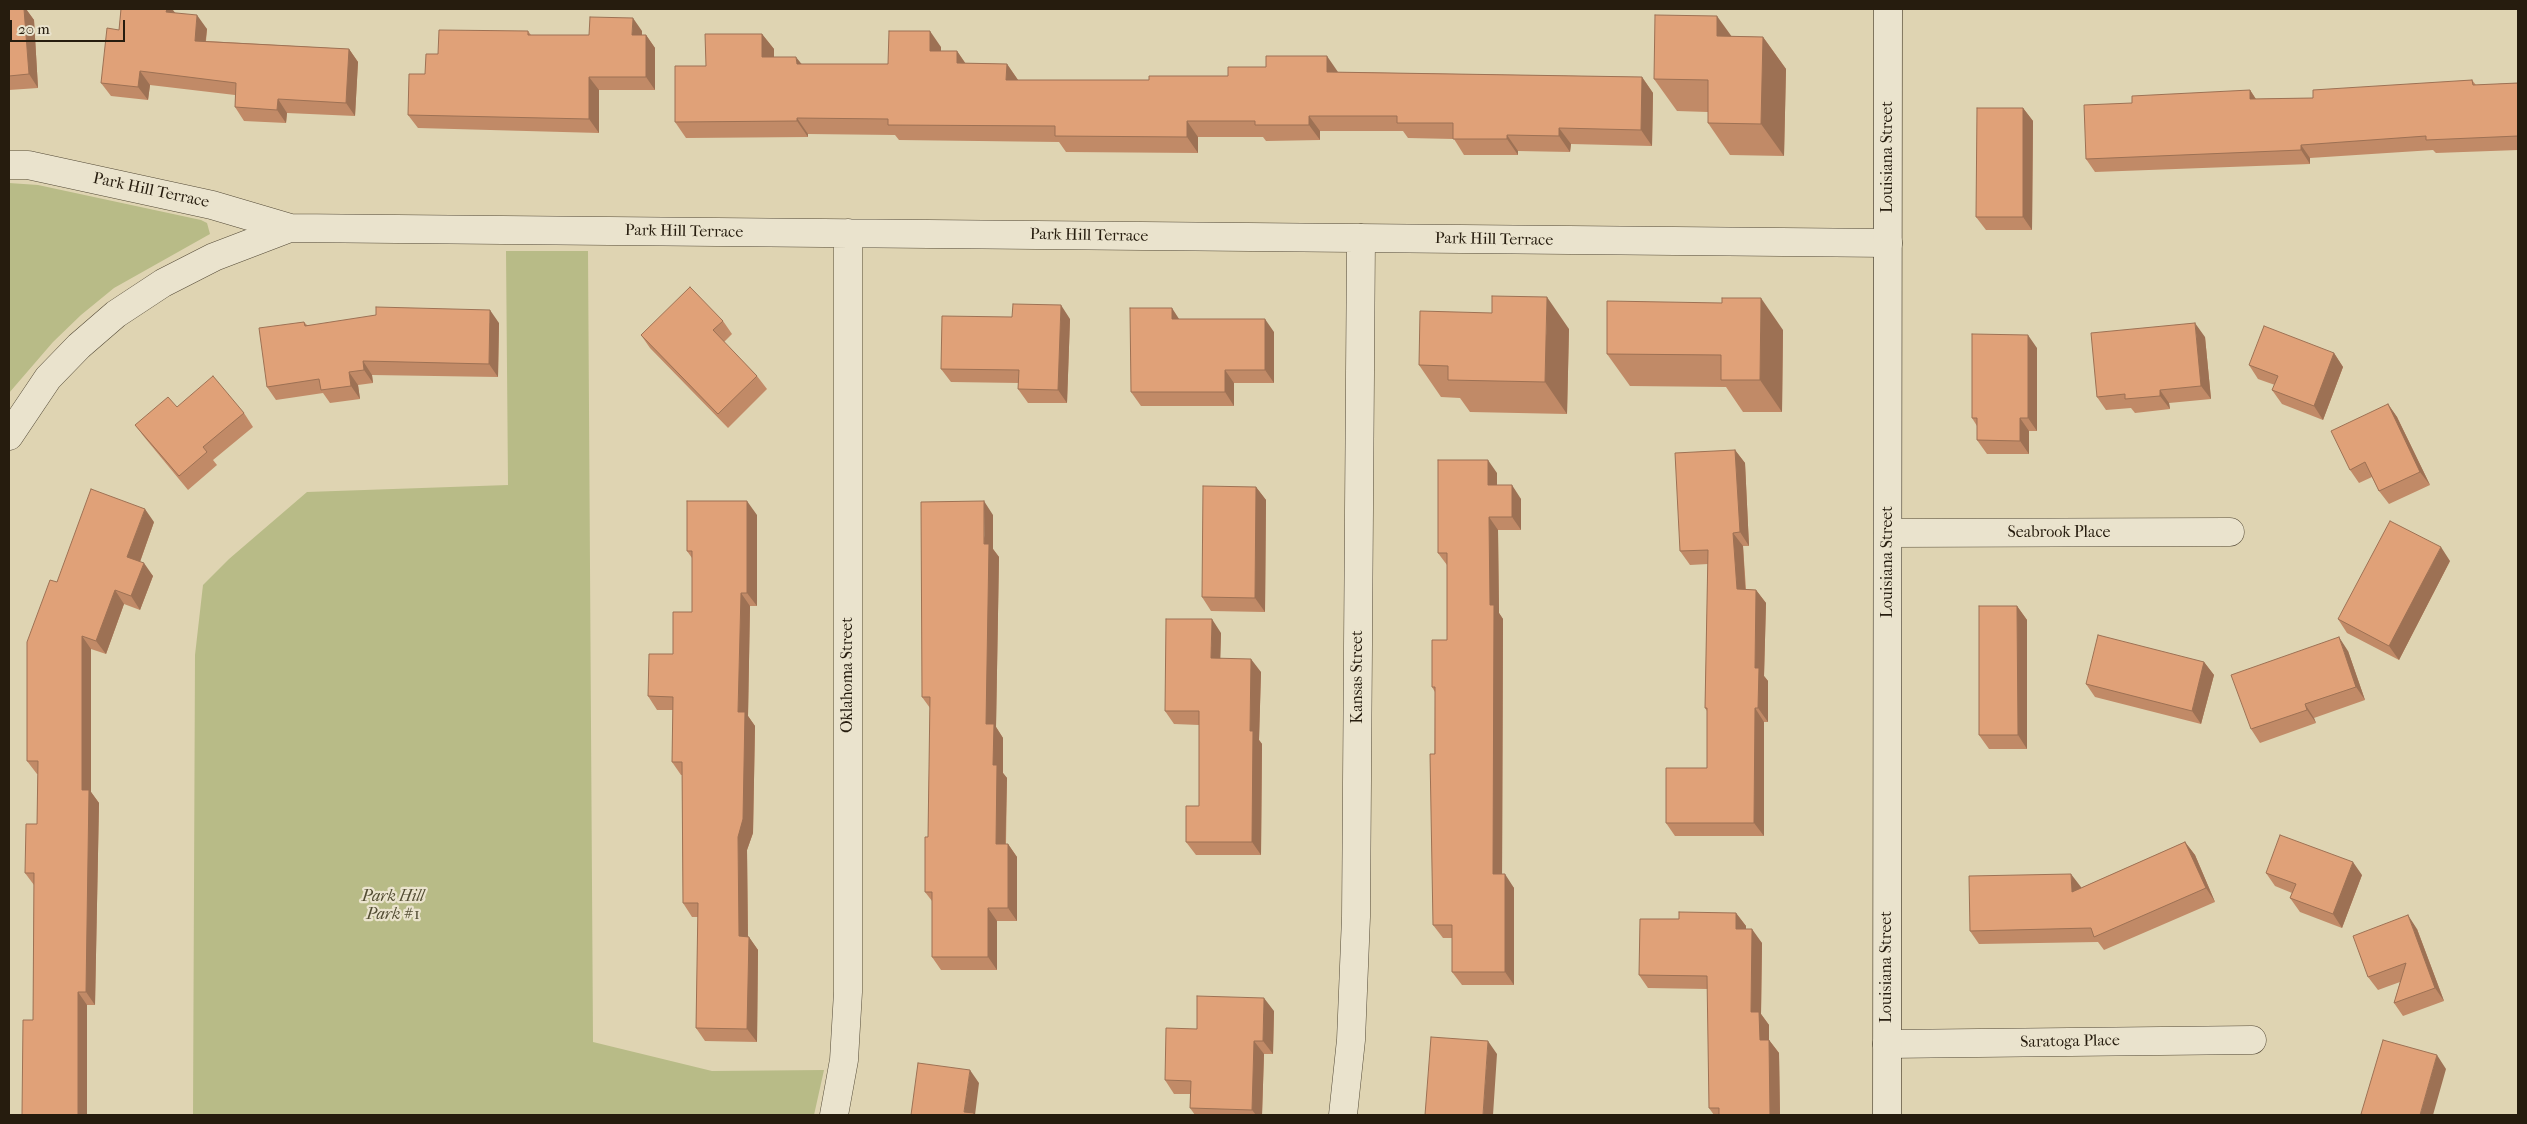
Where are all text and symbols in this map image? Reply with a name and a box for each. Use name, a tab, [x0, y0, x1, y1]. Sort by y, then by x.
scale bar	[12, 10, 128, 42]
text: 20 m	[18, 20, 50, 38]
street label: Louisiana Street	[1878, 101, 1898, 213]
street label: Park Hill Terrace	[91, 169, 211, 213]
street label: Park Hill Terrace	[625, 221, 743, 243]
street label: Park Hill Terrace	[1030, 225, 1148, 247]
street label: Park Hill Terrace	[1435, 229, 1553, 251]
street label: Louisiana Street	[1878, 506, 1898, 618]
street label: Seabrook Place	[2008, 523, 2110, 543]
street label: Oklahoma Street	[838, 617, 858, 733]
street label: Kansas Street	[1348, 630, 1368, 724]
park label: Park Hill Park #1	[362, 887, 424, 925]
street label: Louisiana Street	[1877, 911, 1897, 1023]
street label: Saratoga Place	[2020, 1032, 2120, 1052]

